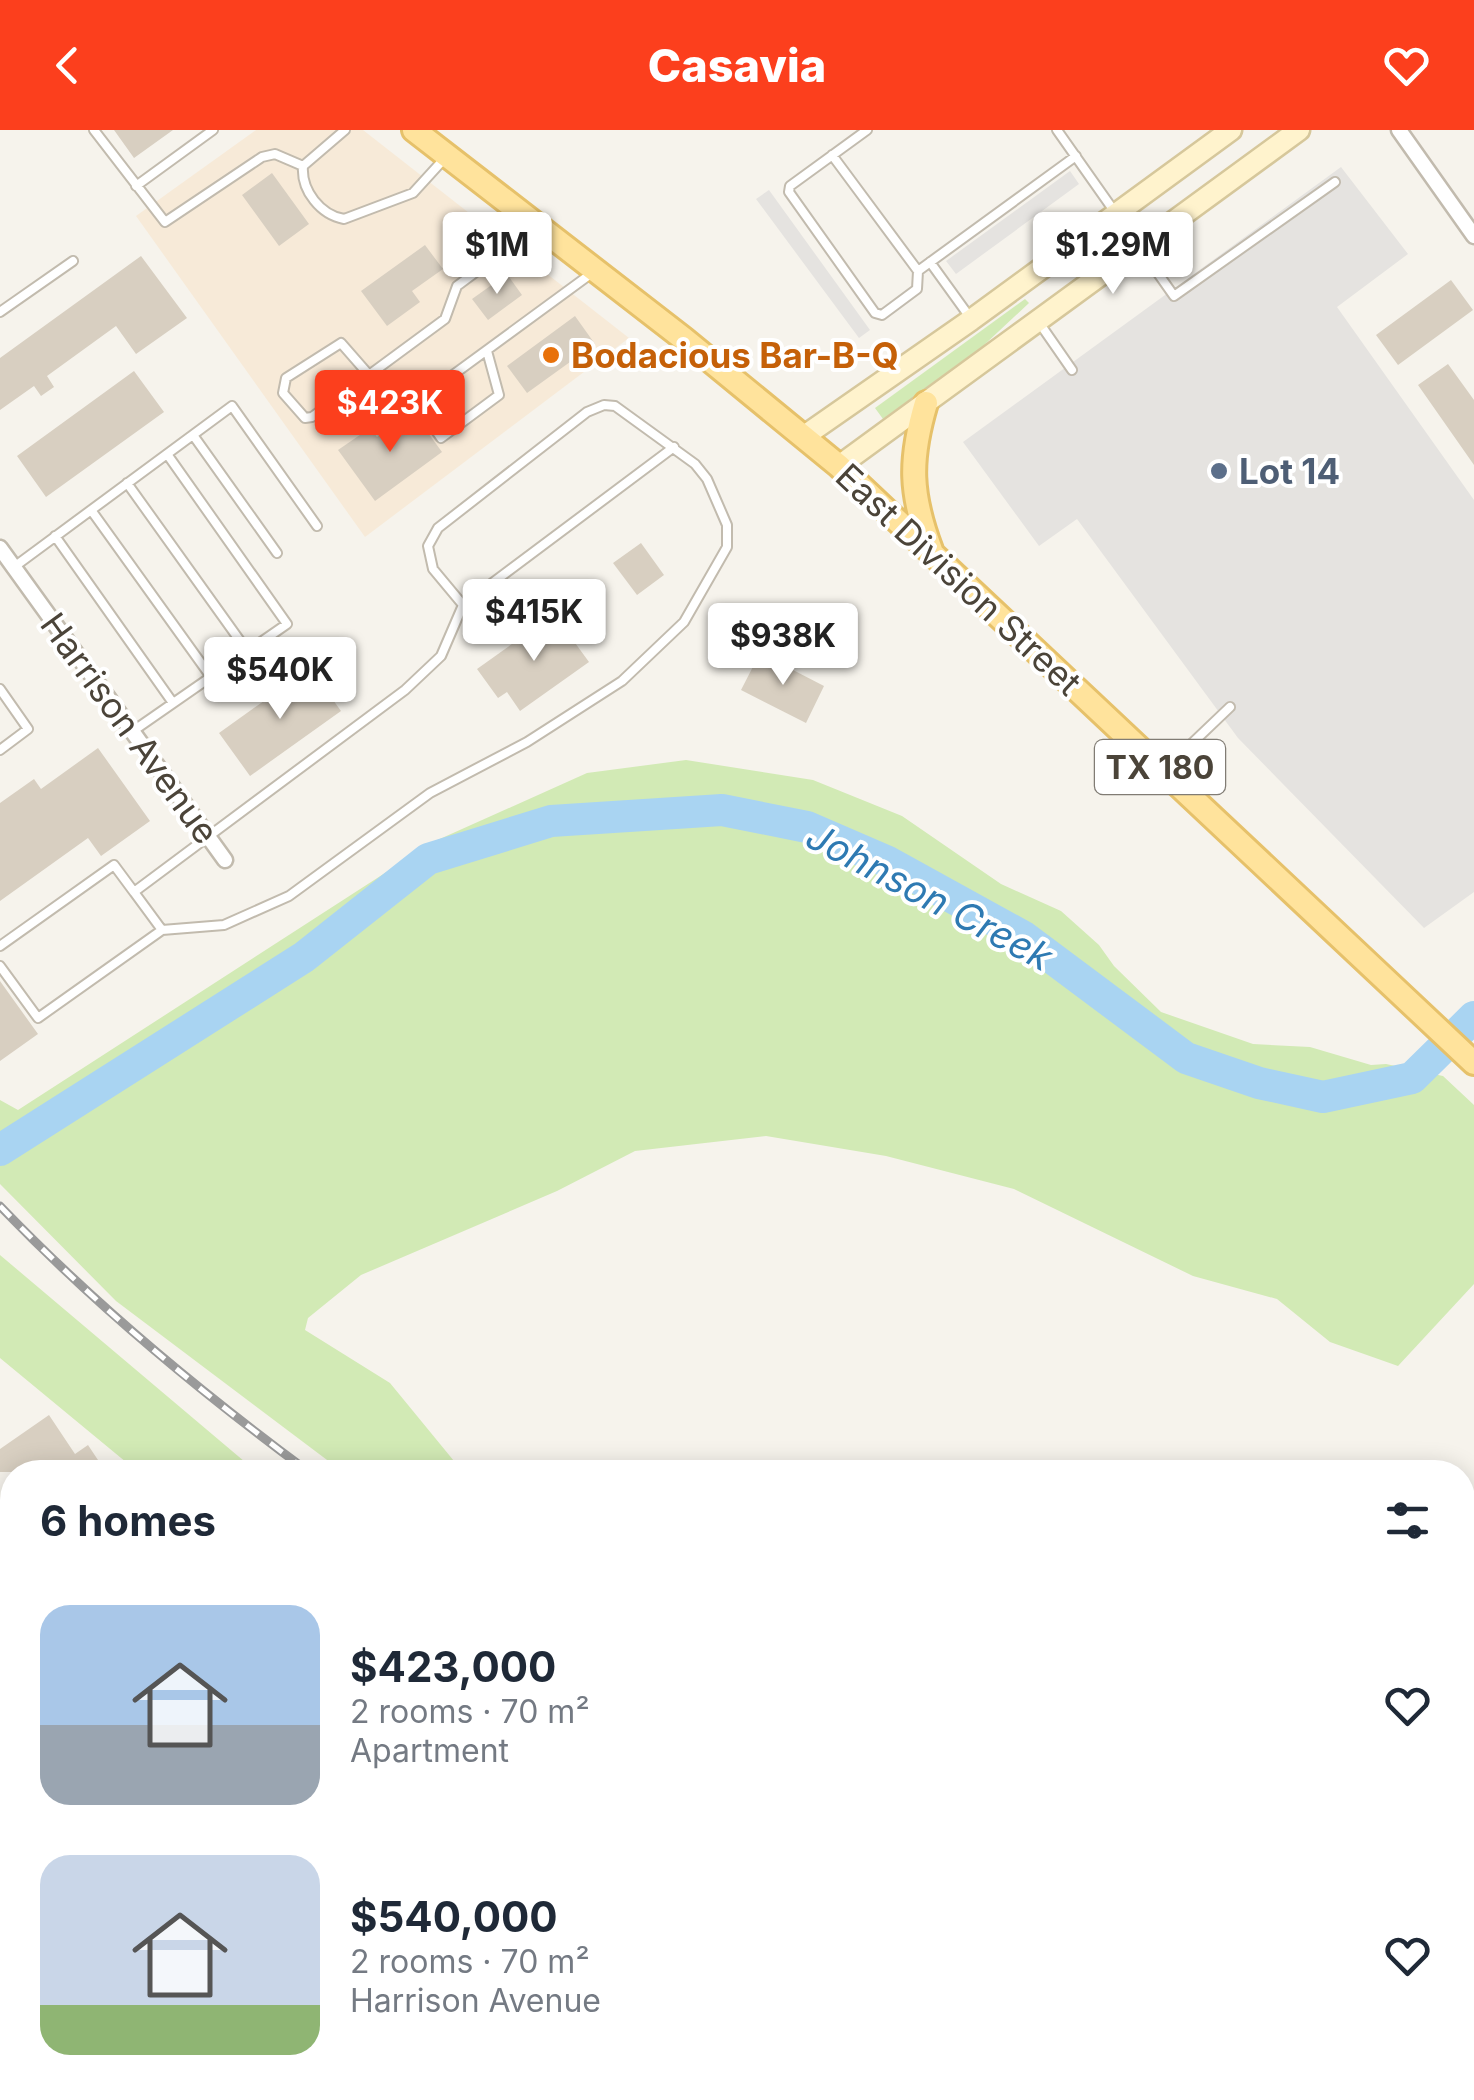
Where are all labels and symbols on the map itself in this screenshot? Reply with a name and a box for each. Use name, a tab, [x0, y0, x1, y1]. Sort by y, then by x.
pin: $1M	[449, 212, 545, 297]
pin: $1.29M	[1032, 212, 1194, 297]
place label: Bodacious Bar-B-Q	[571, 334, 899, 376]
marker: Bodacious Bar-B-Q	[540, 344, 562, 366]
pin: $423K	[320, 370, 460, 455]
place label: Lot 14	[1239, 450, 1340, 492]
street label: East Division Street	[828, 455, 1090, 703]
marker: Lot 14	[1208, 460, 1230, 482]
pin: $415K	[464, 579, 604, 664]
pin: $938K	[713, 603, 853, 688]
street label: Harrison Avenue	[32, 605, 228, 851]
pin: $540K	[210, 637, 350, 722]
road number: TX 180	[1095, 740, 1225, 794]
water label: Johnson Creek	[799, 812, 1062, 981]

